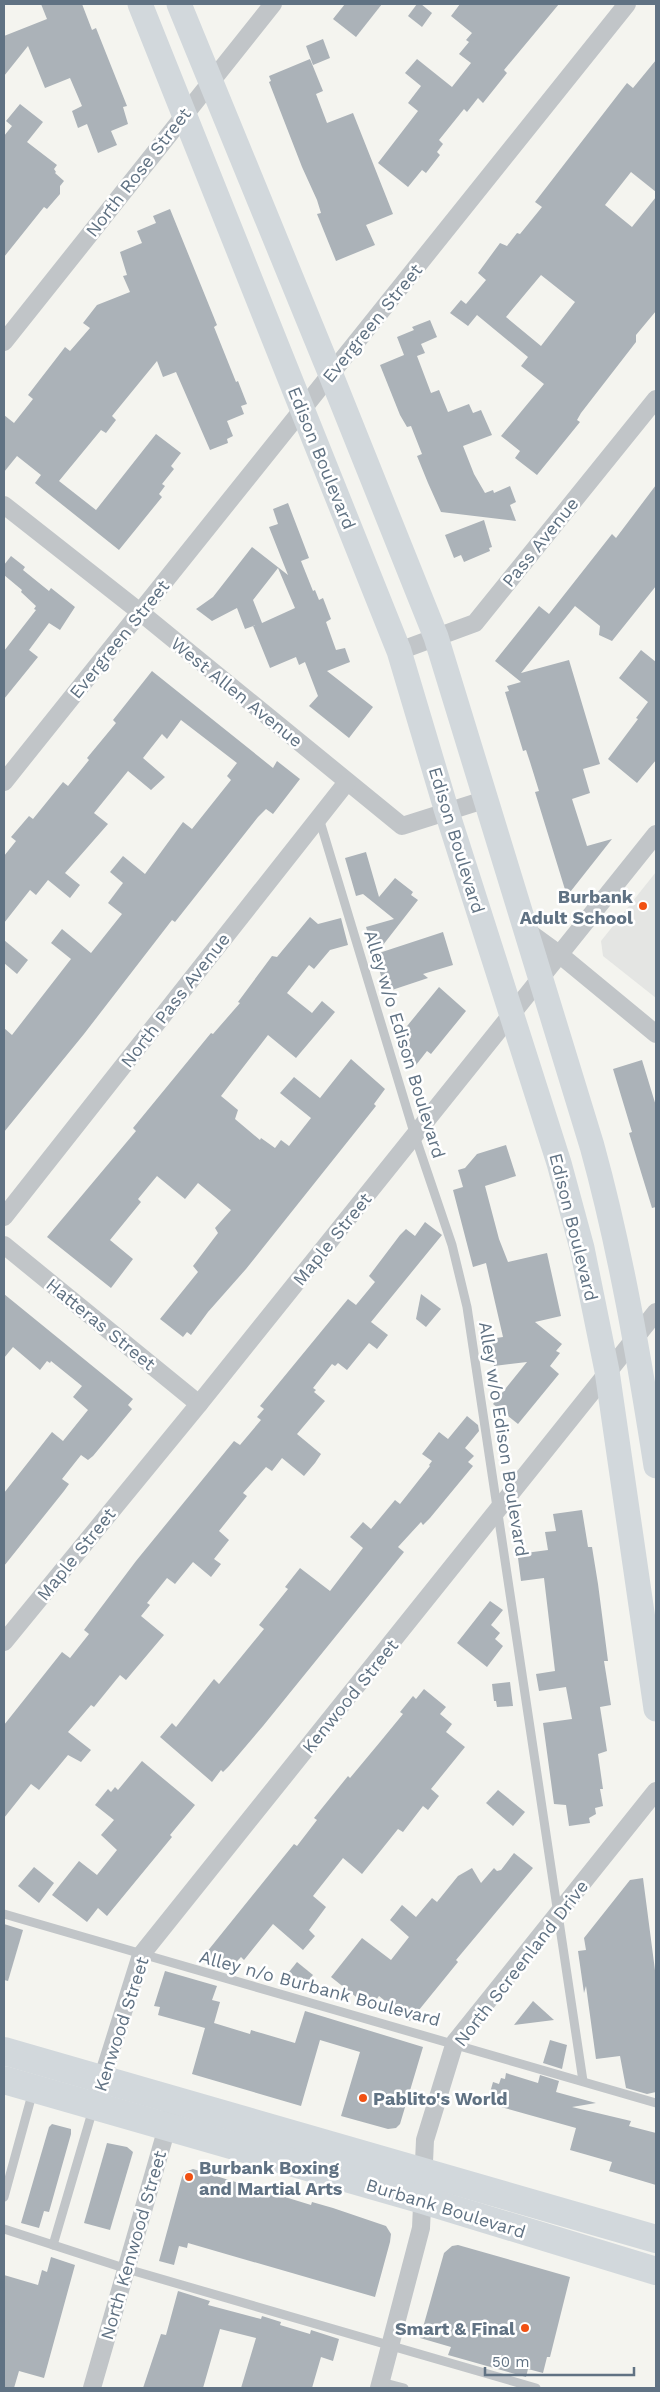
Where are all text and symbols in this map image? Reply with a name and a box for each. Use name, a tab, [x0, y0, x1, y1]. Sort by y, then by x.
street label: North Rose Street	[81, 103, 195, 241]
street label: Evergreen Street	[318, 259, 427, 387]
street label: Edison Boulevard	[284, 384, 360, 532]
street label: Pass Avenue	[497, 493, 583, 591]
street label: Evergreen Street	[65, 575, 174, 703]
street label: West Allen Avenue	[167, 633, 307, 751]
street label: Edison Boulevard	[425, 764, 489, 916]
place label: Burbank Adult School	[520, 886, 634, 928]
marker: Burbank Adult School	[637, 900, 649, 912]
street label: Alley w/o Edison Boulevard	[360, 927, 450, 1161]
street label: North Pass Avenue	[116, 929, 234, 1071]
street label: Edison Boulevard	[545, 1151, 603, 1303]
street label: Maple Street	[288, 1188, 376, 1289]
street label: Hatteras Street	[42, 1274, 160, 1375]
street label: Alley w/o Edison Boulevard	[475, 1320, 533, 1558]
street label: Maple Street	[32, 1503, 120, 1604]
street label: Kenwood Street	[298, 1634, 403, 1757]
street label: North Screenland Drive	[450, 1876, 592, 2050]
street label: Alley n/o Burbank Boulevard	[197, 1946, 443, 2030]
street label: Kenwood Street	[89, 1954, 153, 2094]
place label: Pablito's World	[373, 2088, 508, 2109]
marker: Pablito's World	[357, 2092, 369, 2104]
street label: North Kenwood Street	[96, 2148, 170, 2342]
place label: Burbank Boxing and Martial Arts	[199, 2157, 343, 2199]
marker: Burbank Boxing and Martial Arts	[183, 2171, 195, 2183]
street label: Burbank Boulevard	[364, 2174, 528, 2242]
place label: Smart & Final	[395, 2318, 515, 2339]
marker: Smart & Final	[519, 2322, 531, 2334]
scale bar	[485, 2344, 634, 2376]
text: 50 m	[492, 2353, 529, 2371]

